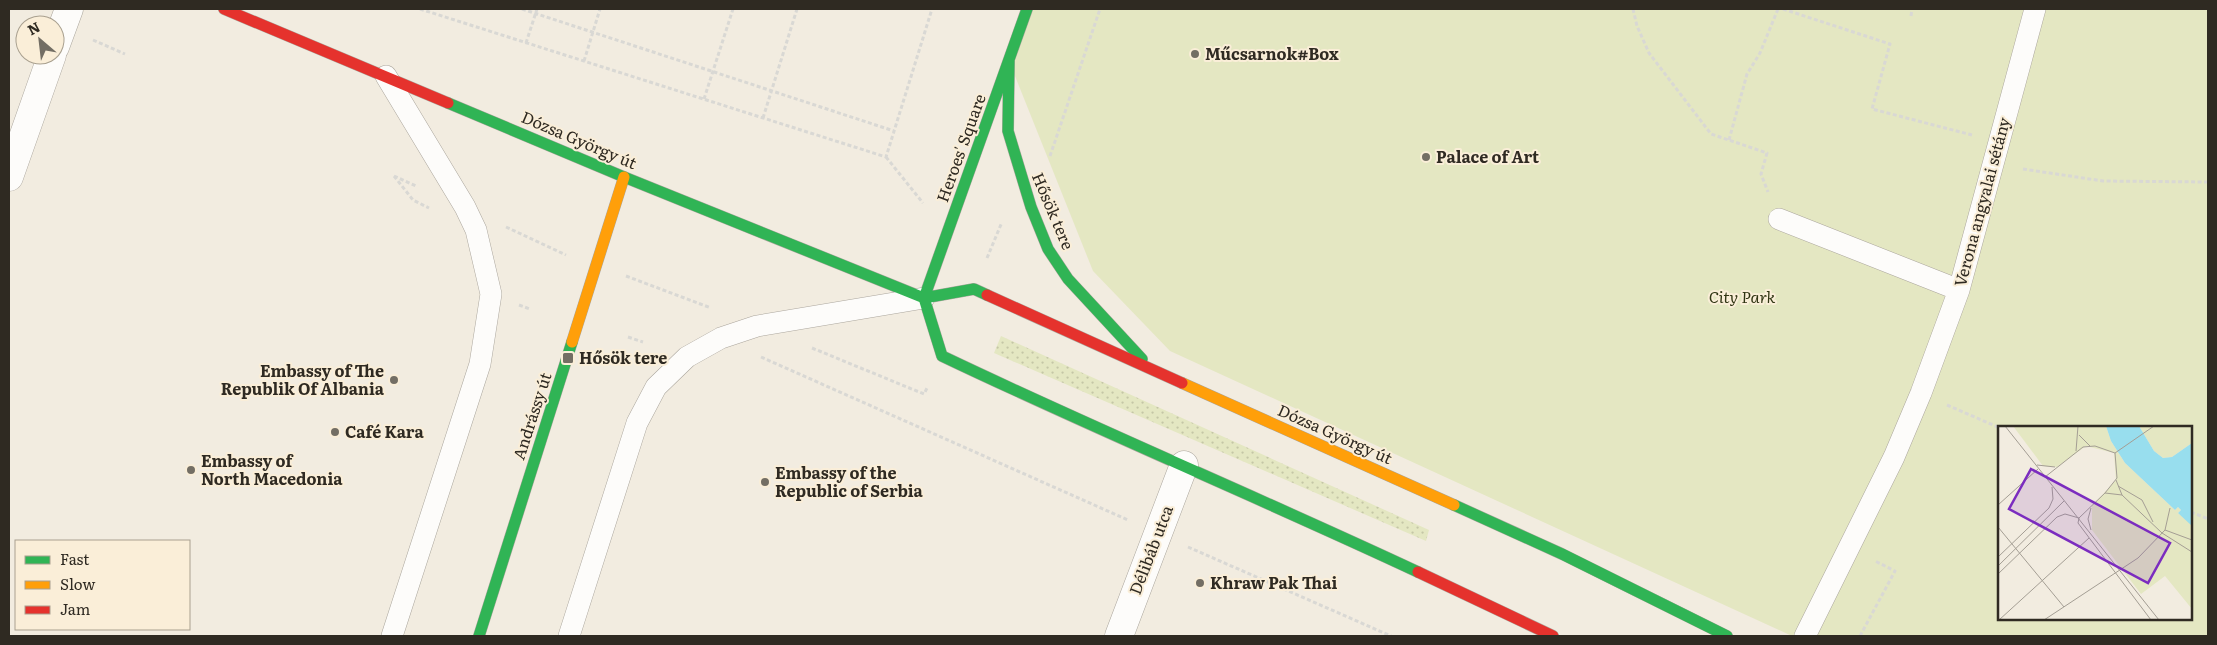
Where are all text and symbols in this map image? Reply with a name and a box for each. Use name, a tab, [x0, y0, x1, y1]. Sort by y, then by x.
north arrow	[15, 15, 65, 65]
text: N	[24, 16, 44, 39]
place label: Műcsarnok#Box	[1205, 41, 1339, 65]
marker: Műcsarnok#Box	[1189, 48, 1201, 60]
street label: Heroes' Square	[929, 90, 991, 205]
street label: Dózsa György út	[518, 104, 641, 174]
street label: Verona angyalai sétány	[1947, 114, 2015, 289]
place label: Palace of Art	[1436, 144, 1539, 168]
marker: Palace of Art	[1420, 151, 1432, 163]
street label: Hősök tere	[1027, 168, 1081, 253]
park label: City Park	[1709, 284, 1775, 308]
place label: Hősök tere	[579, 345, 667, 369]
marker: Hősök tere	[561, 351, 575, 365]
place label: Embassy of The Republik Of Albania	[221, 358, 385, 400]
street label: Andrássy út	[506, 368, 557, 462]
marker: Embassy of The Republik Of Albania	[388, 374, 400, 386]
street label: Dózsa György út	[1274, 397, 1397, 469]
place label: Café Kara	[345, 419, 424, 443]
marker: Café Kara	[329, 426, 341, 438]
inset map	[1998, 426, 2192, 620]
place label: Embassy of North Macedonia	[201, 448, 343, 490]
place label: Embassy of the Republic of Serbia	[775, 460, 924, 502]
marker: Embassy of North Macedonia	[185, 464, 197, 476]
marker: Embassy of the Republic of Serbia	[759, 476, 771, 488]
street label: Délibáb utca	[1122, 501, 1178, 598]
legend	[15, 540, 190, 630]
text: Fast	[60, 547, 89, 570]
place label: Khraw Pak Thai	[1210, 570, 1337, 594]
text: Slow	[60, 572, 95, 595]
marker: Khraw Pak Thai	[1194, 577, 1206, 589]
text: Jam	[60, 597, 91, 620]

